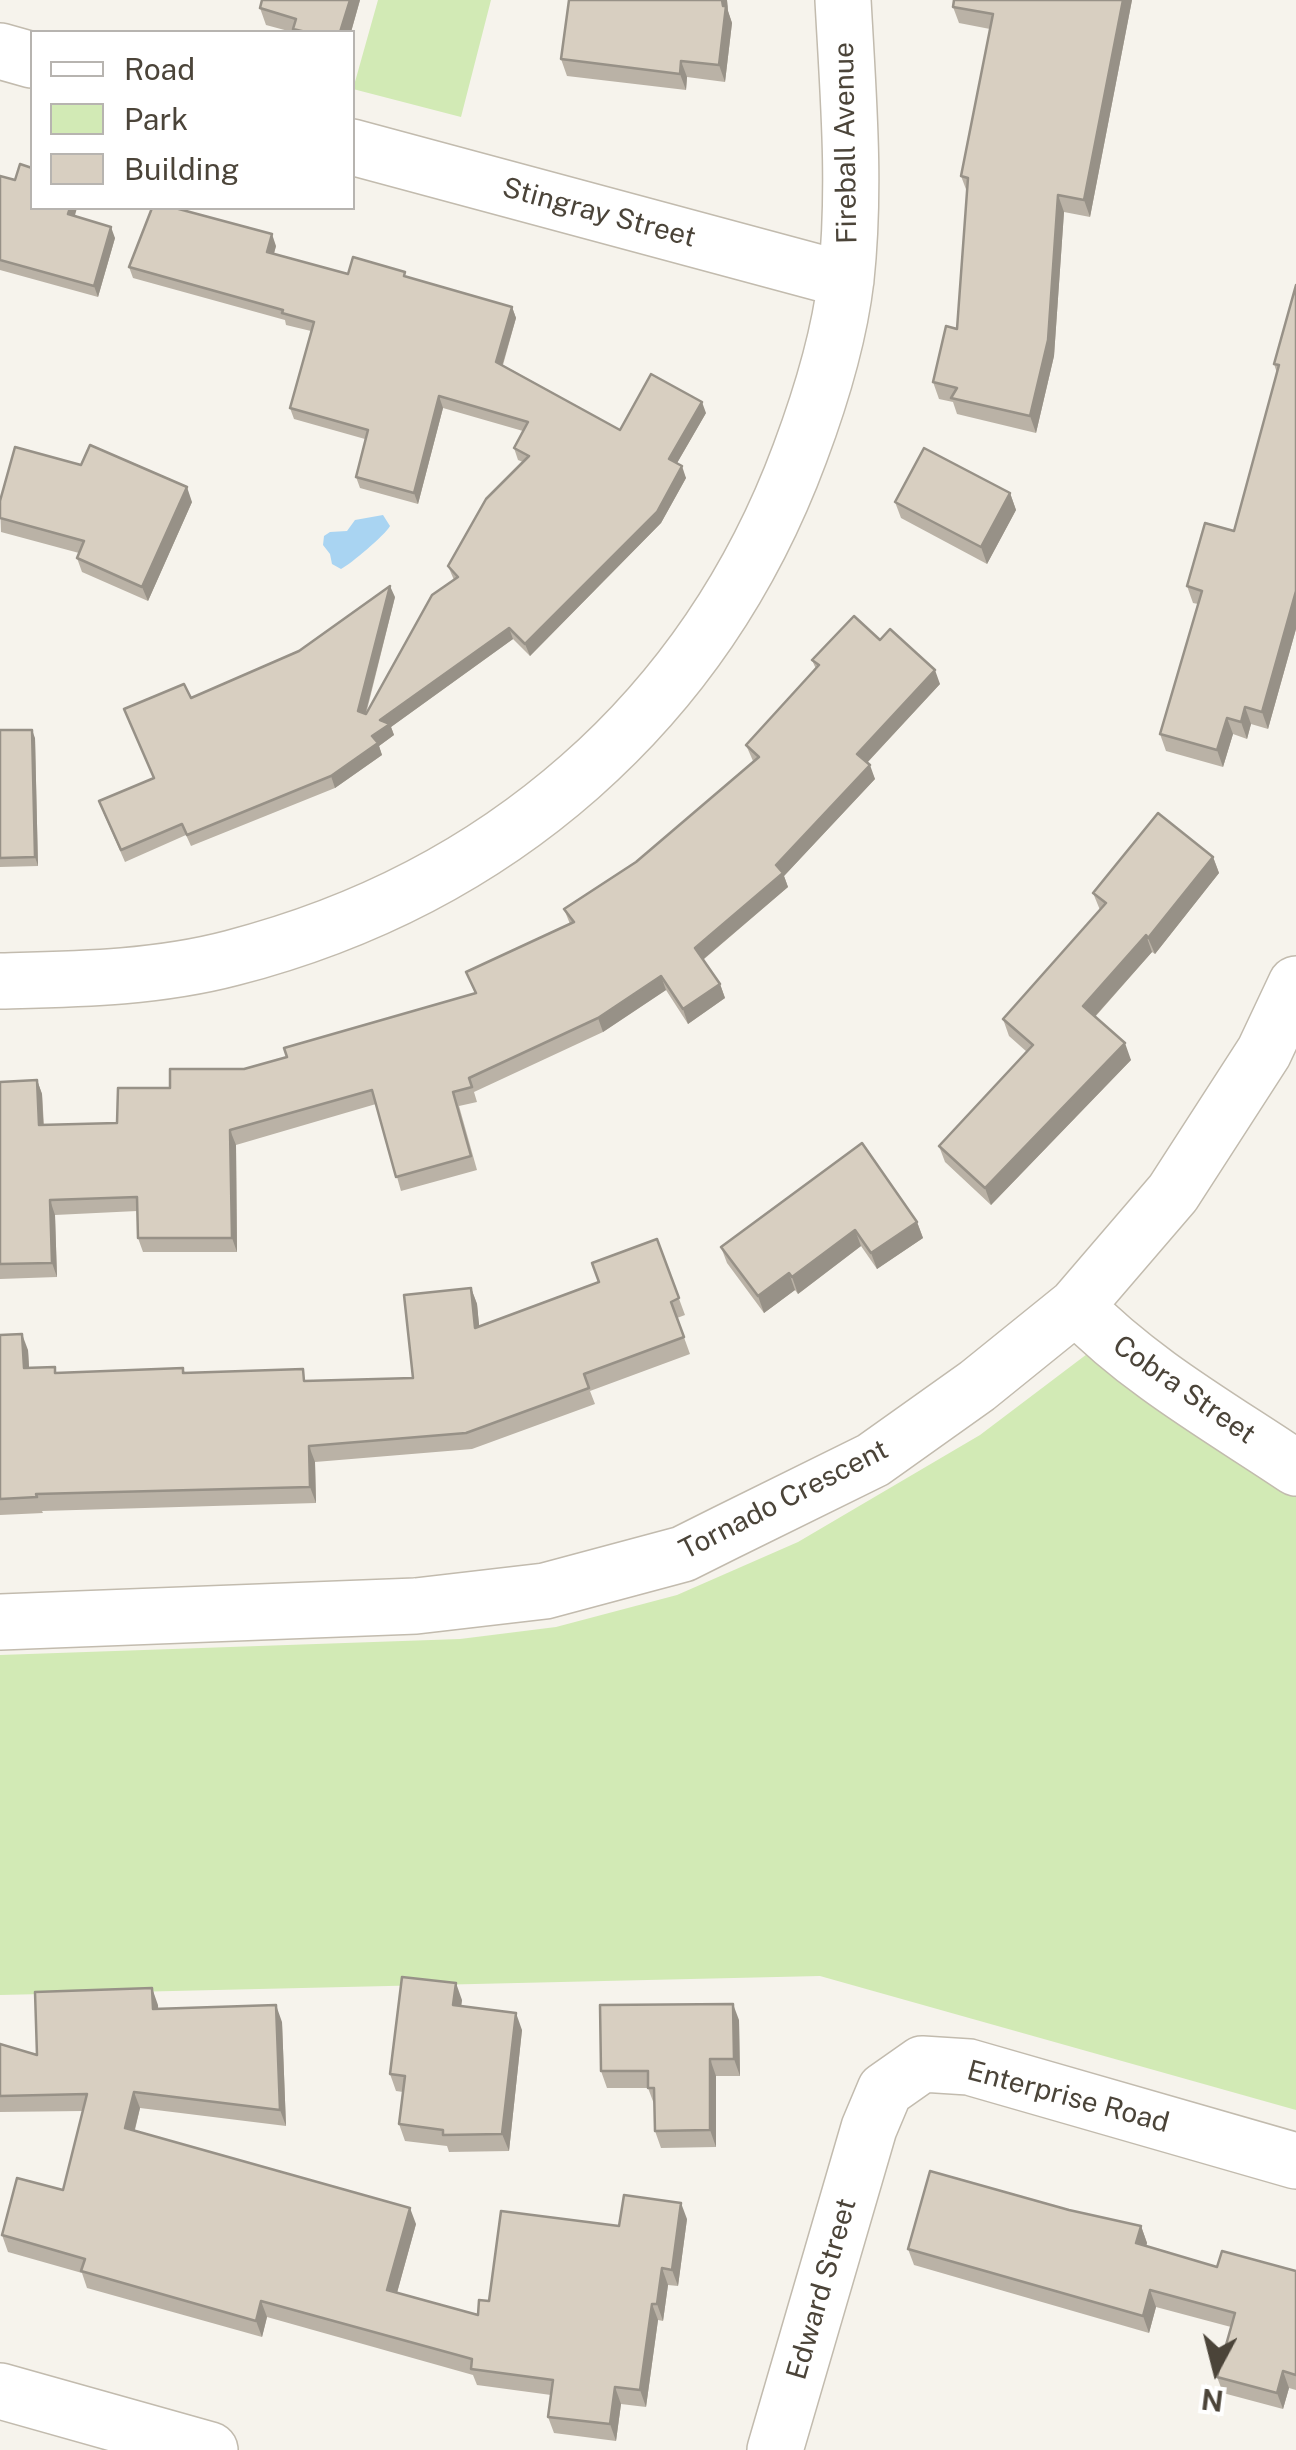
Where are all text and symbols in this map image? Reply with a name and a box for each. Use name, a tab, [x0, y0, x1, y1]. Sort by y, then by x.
legend	[30, 30, 355, 210]
street label: Fireball Avenue	[827, 42, 865, 244]
text: Road	[124, 51, 195, 87]
text: Park	[124, 101, 188, 137]
text: Building	[124, 151, 239, 187]
street label: Stingray Street	[499, 171, 699, 255]
street label: Cobra Street	[1106, 1329, 1262, 1451]
street label: Tornado Crescent	[674, 1433, 894, 1567]
street label: Enterprise Road	[963, 2054, 1173, 2140]
street label: Edward Street	[780, 2195, 864, 2383]
north arrow	[1166, 2320, 1266, 2420]
text: N	[1199, 2383, 1225, 2418]

